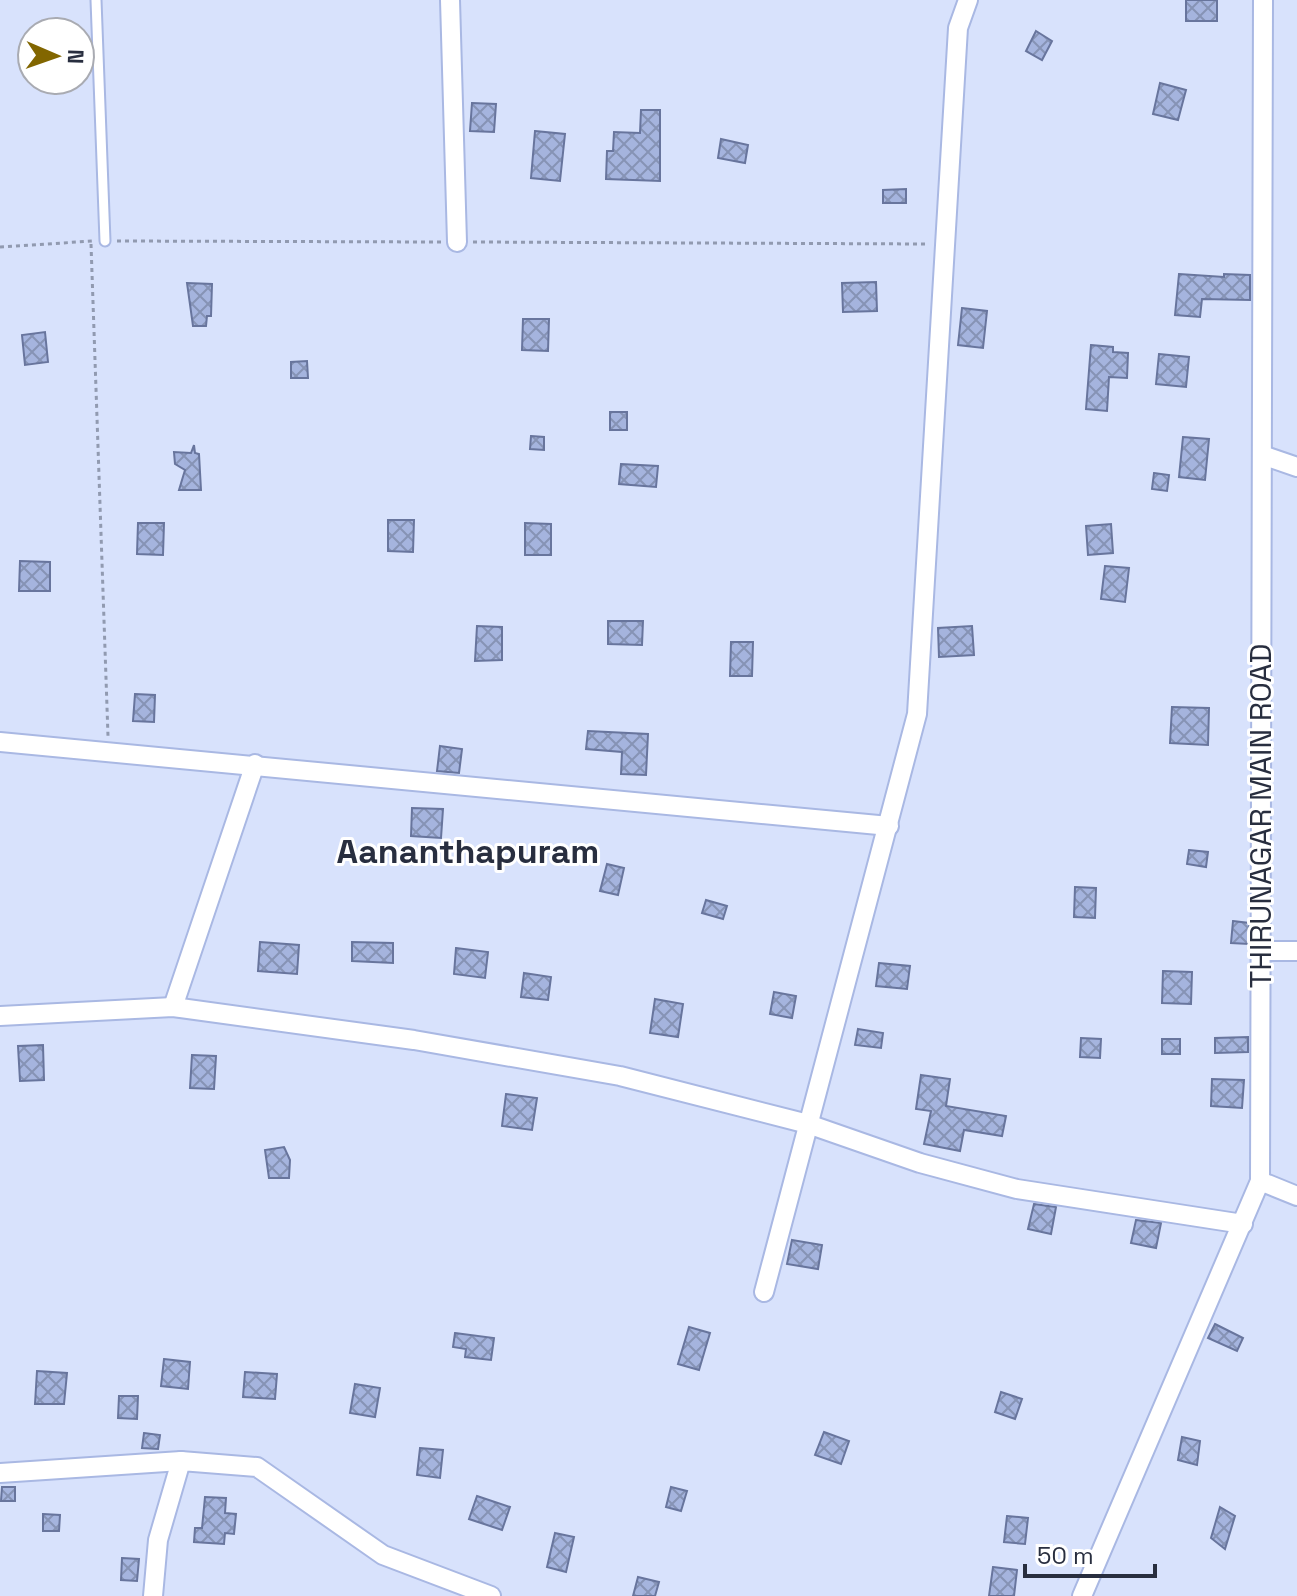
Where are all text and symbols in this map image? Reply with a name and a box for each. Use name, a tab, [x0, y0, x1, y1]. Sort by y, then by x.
north arrow	[16, 16, 96, 96]
text: N	[62, 49, 90, 65]
street label: THIRUNAGAR MAIN ROAD	[1241, 644, 1280, 988]
district label: Aananthapuram	[337, 830, 599, 873]
scale bar	[1025, 1528, 1155, 1578]
text: 50 m	[1037, 1540, 1094, 1571]

